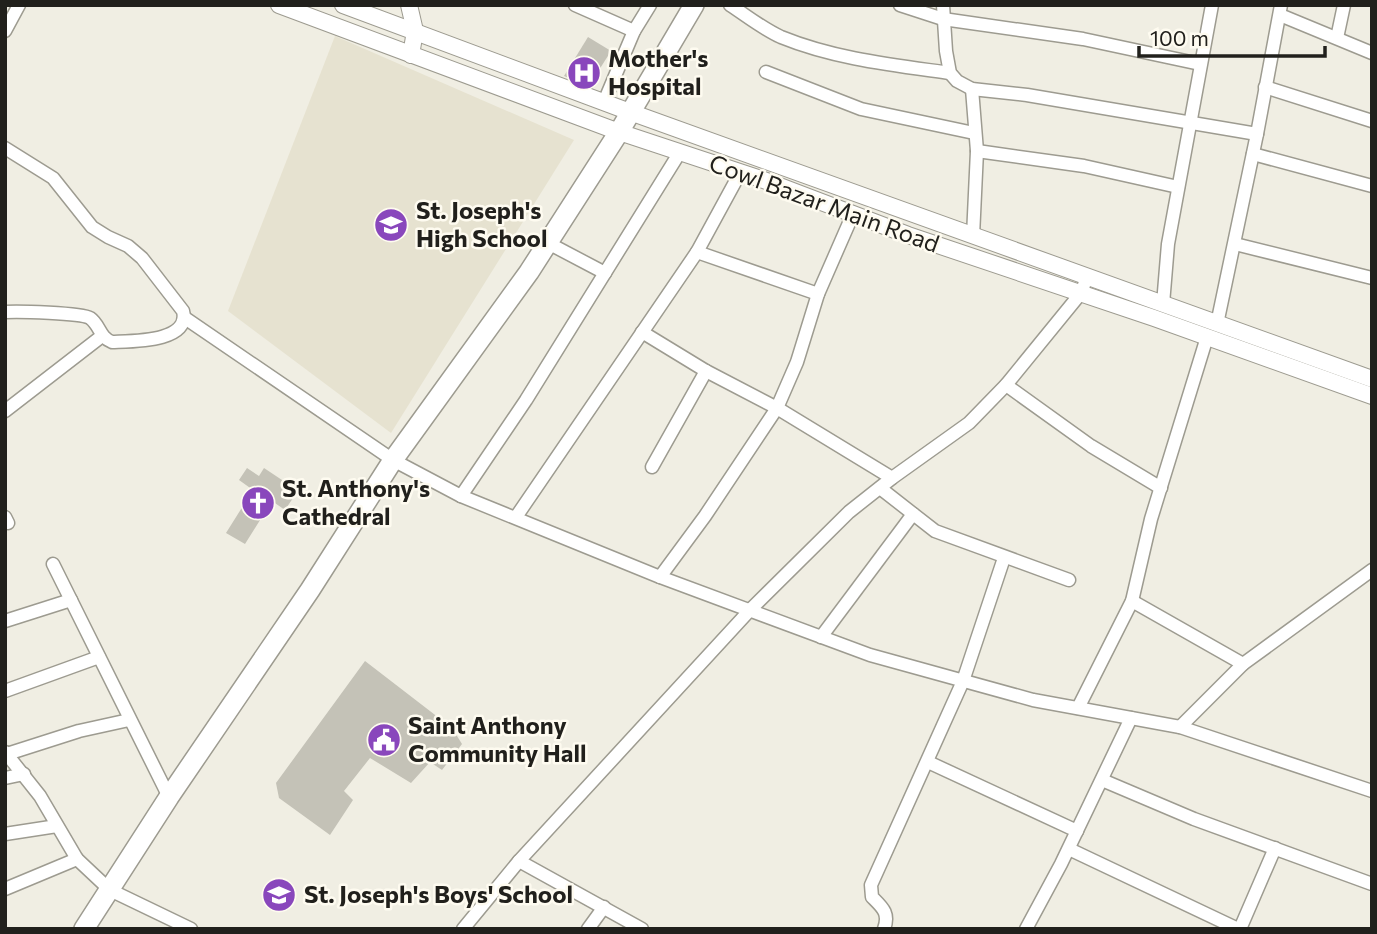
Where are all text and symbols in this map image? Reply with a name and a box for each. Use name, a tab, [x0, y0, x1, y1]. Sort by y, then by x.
scale bar	[1139, 14, 1324, 58]
text: 100 m	[1150, 25, 1209, 50]
place label: Mother's Hospital	[608, 43, 708, 100]
hospital icon: Mother's Hospital	[565, 54, 603, 92]
street label: Cowl Bazar Main Road	[705, 147, 944, 258]
place label: St. Joseph's High School	[416, 195, 548, 252]
school or university icon: St. Joseph's High School	[372, 206, 410, 244]
place label: St. Anthony's Cathedral	[282, 473, 430, 530]
church icon: St. Anthony's Cathedral	[239, 484, 277, 522]
place label: Saint Anthony Community Hall	[408, 710, 587, 767]
public building icon: Saint Anthony Community Hall	[365, 721, 403, 759]
school or university icon: St. Joseph's Boys' School	[260, 876, 298, 914]
place label: St. Joseph's Boys' School	[304, 879, 573, 908]

